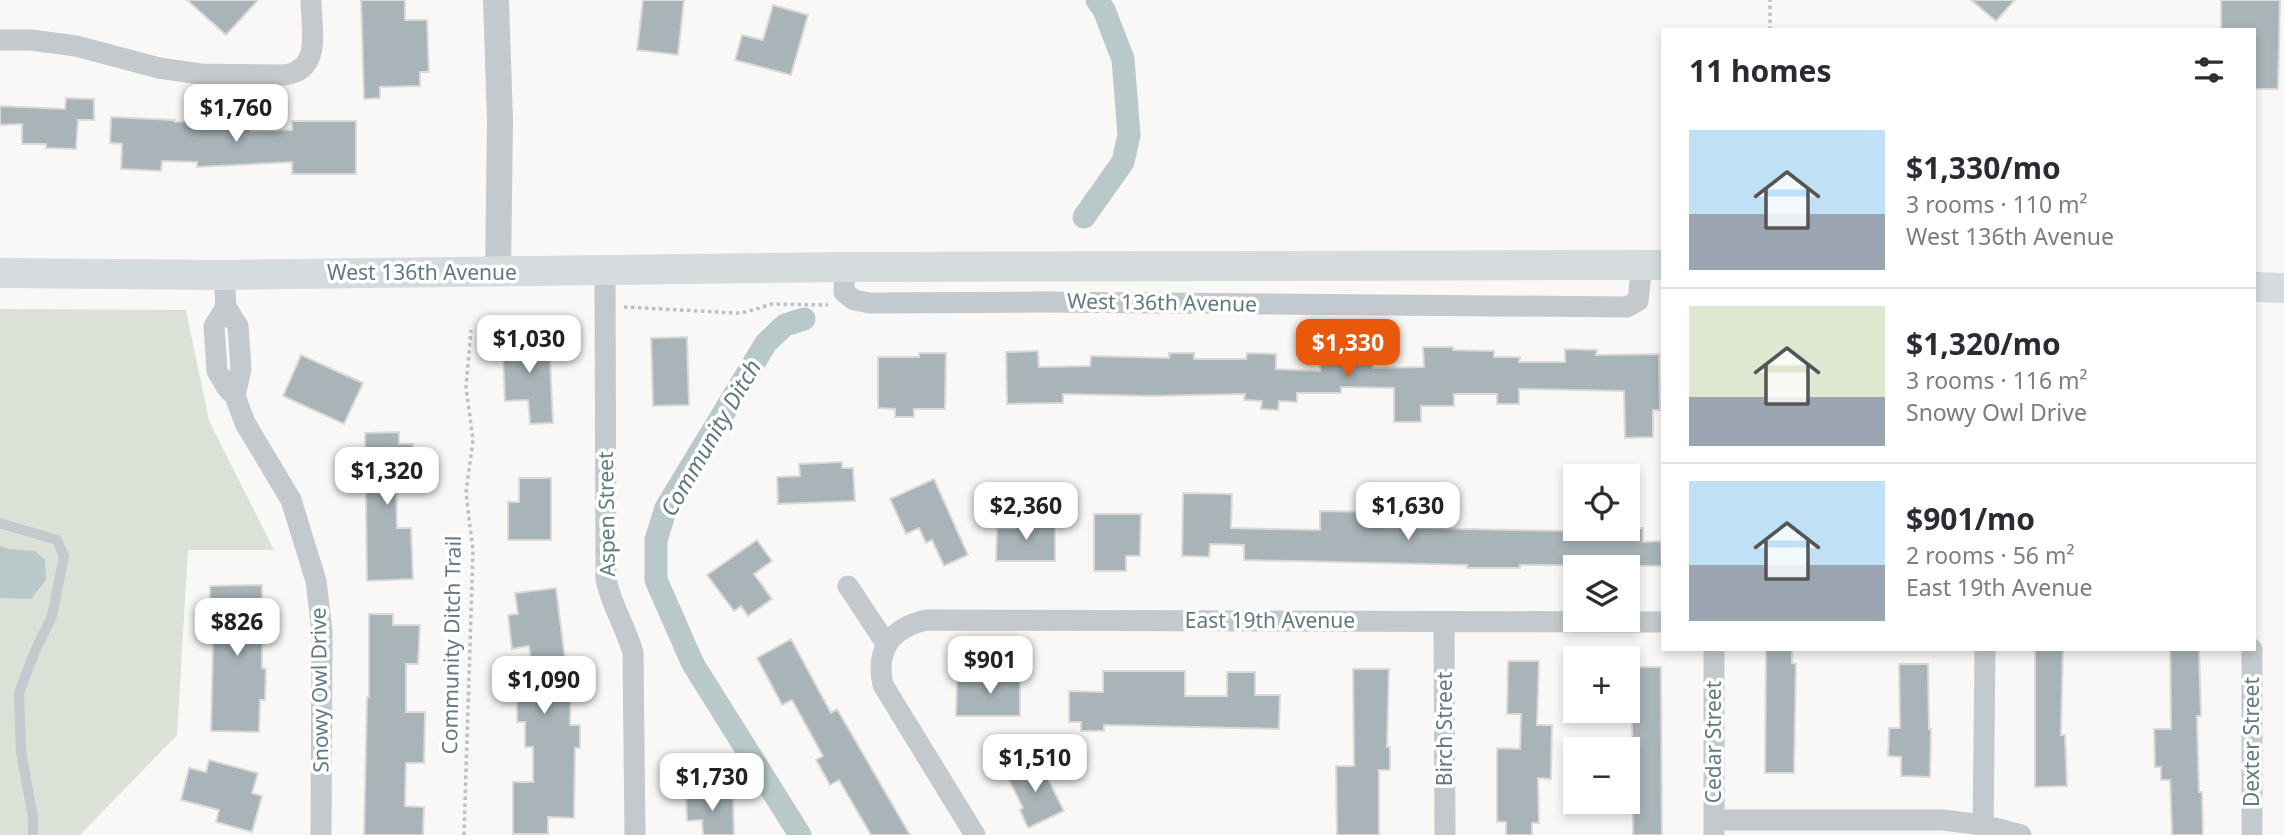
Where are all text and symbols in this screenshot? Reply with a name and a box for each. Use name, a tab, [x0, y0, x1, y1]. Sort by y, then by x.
text: 11 homes	[1689, 50, 1832, 91]
icon: filters	[2190, 51, 2228, 89]
pin: $1,760	[179, 85, 293, 144]
text: $1,760	[200, 91, 272, 123]
text: $1,330/mo	[1906, 147, 2061, 188]
icon: home	[1745, 158, 1829, 242]
text: 3 rooms · 110 m²	[1906, 188, 2088, 220]
text: West 136th Avenue	[1906, 220, 2114, 252]
street label: West 136th Avenue	[327, 258, 517, 286]
street label: West 136th Avenue	[1067, 286, 1257, 318]
pin: $1,030	[472, 316, 586, 375]
pin: $1,330	[1291, 320, 1405, 379]
text: $1,030	[493, 322, 565, 354]
text: $1,320/mo	[1906, 323, 2061, 364]
text: $1,330	[1312, 326, 1384, 358]
icon: home	[1745, 334, 1829, 418]
water label: Community Ditch	[652, 353, 768, 522]
text: 3 rooms · 116 m²	[1906, 364, 2088, 396]
text: Snowy Owl Drive	[1906, 396, 2087, 428]
pin: $1,320	[330, 448, 444, 507]
street label: Aspen Street	[591, 451, 621, 577]
text: $1,320	[351, 454, 423, 486]
map controls	[1563, 464, 1640, 814]
button: locate	[1563, 464, 1640, 541]
pin: $2,360	[969, 482, 1083, 542]
pin: $1,630	[1351, 482, 1465, 542]
text: $2,360	[990, 489, 1062, 521]
text: $1,630	[1372, 489, 1444, 521]
text: $901/mo	[1906, 498, 2035, 539]
icon: home	[1745, 509, 1829, 593]
street label: Community Ditch Trail	[435, 535, 467, 755]
text: 2 rooms · 56 m²	[1906, 539, 2075, 571]
button: layers	[1563, 555, 1640, 632]
text: East 19th Avenue	[1906, 571, 2093, 603]
pin: $826	[196, 598, 278, 658]
text: $826	[211, 605, 263, 637]
street label: East 19th Avenue	[1185, 606, 1355, 634]
street label: Snowy Owl Drive	[304, 607, 334, 773]
pin: $901	[949, 636, 1031, 696]
text: $901	[964, 643, 1016, 675]
button: +	[1563, 646, 1640, 723]
pin: $1,090	[487, 656, 601, 716]
text: $1,090	[508, 663, 580, 695]
street label: Birch Street	[1430, 671, 1458, 786]
street label: Dexter Street	[2237, 677, 2265, 807]
street label: Cedar Street	[1699, 680, 1727, 803]
pin: $1,510	[978, 734, 1092, 794]
button: −	[1563, 737, 1640, 814]
text: $1,510	[999, 741, 1071, 773]
pin: $1,730	[655, 754, 769, 813]
text: $1,730	[676, 760, 748, 792]

